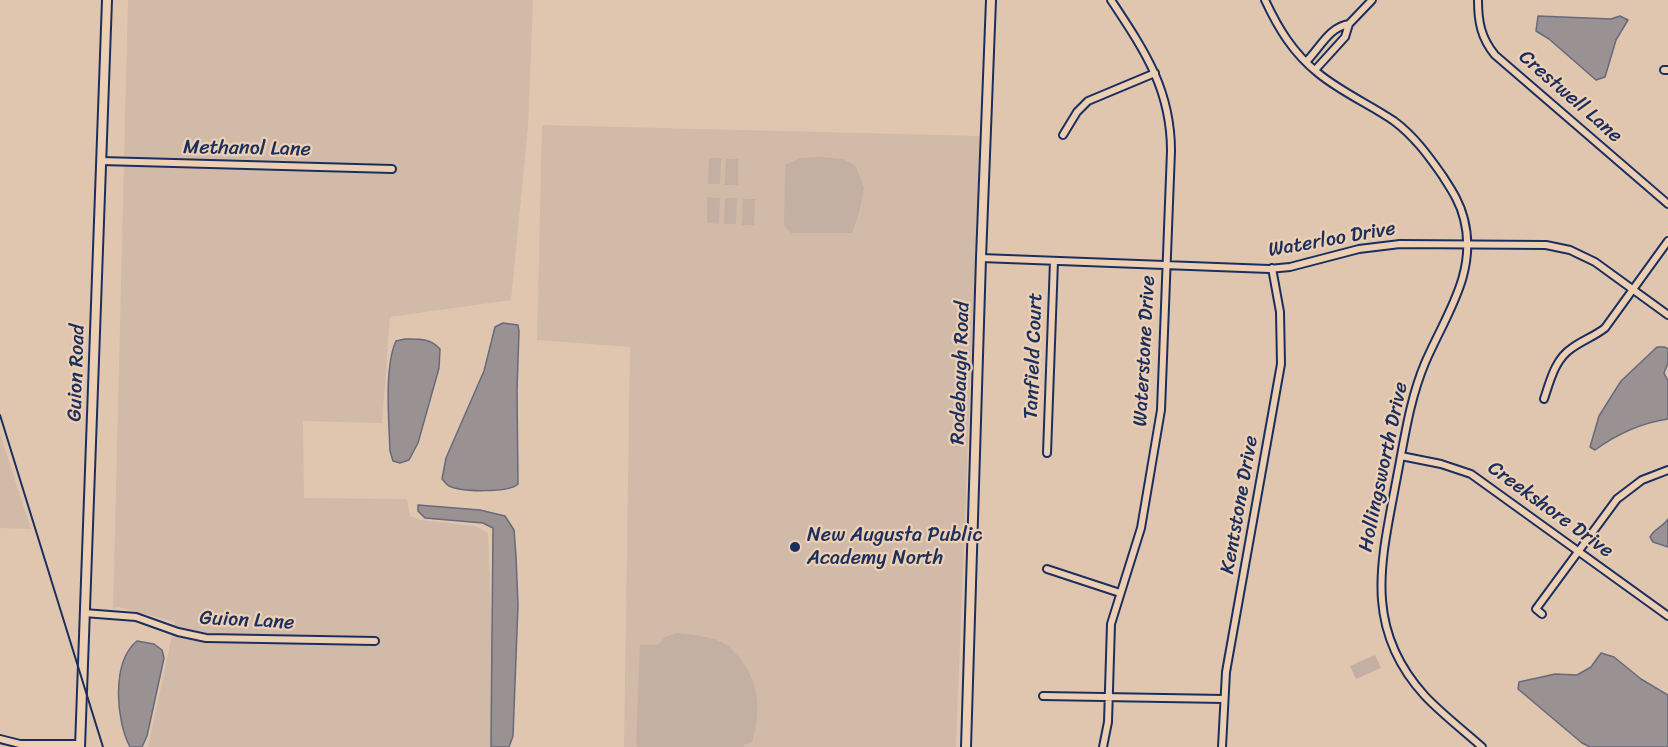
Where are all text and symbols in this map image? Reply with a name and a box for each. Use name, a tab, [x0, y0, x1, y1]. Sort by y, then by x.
street label: Crestwell Lane	[1513, 46, 1627, 148]
street label: Methanol Lane	[183, 136, 311, 162]
street label: Waterloo Drive	[1266, 217, 1398, 263]
street label: Waterstone Drive	[1129, 275, 1161, 427]
street label: Tanfield Court	[1020, 292, 1048, 420]
street label: Rodebaugh Road	[947, 301, 975, 445]
street label: Guion Road	[63, 324, 91, 422]
street label: Hollingsworth Drive	[1354, 380, 1414, 554]
street label: Kentstone Drive	[1216, 434, 1264, 576]
street label: Creekshore Drive	[1483, 456, 1617, 564]
place label: New Augusta Public Academy North	[807, 524, 982, 571]
marker: New Augusta Public Academy North	[788, 540, 802, 554]
street label: Guion Lane	[199, 607, 295, 635]

